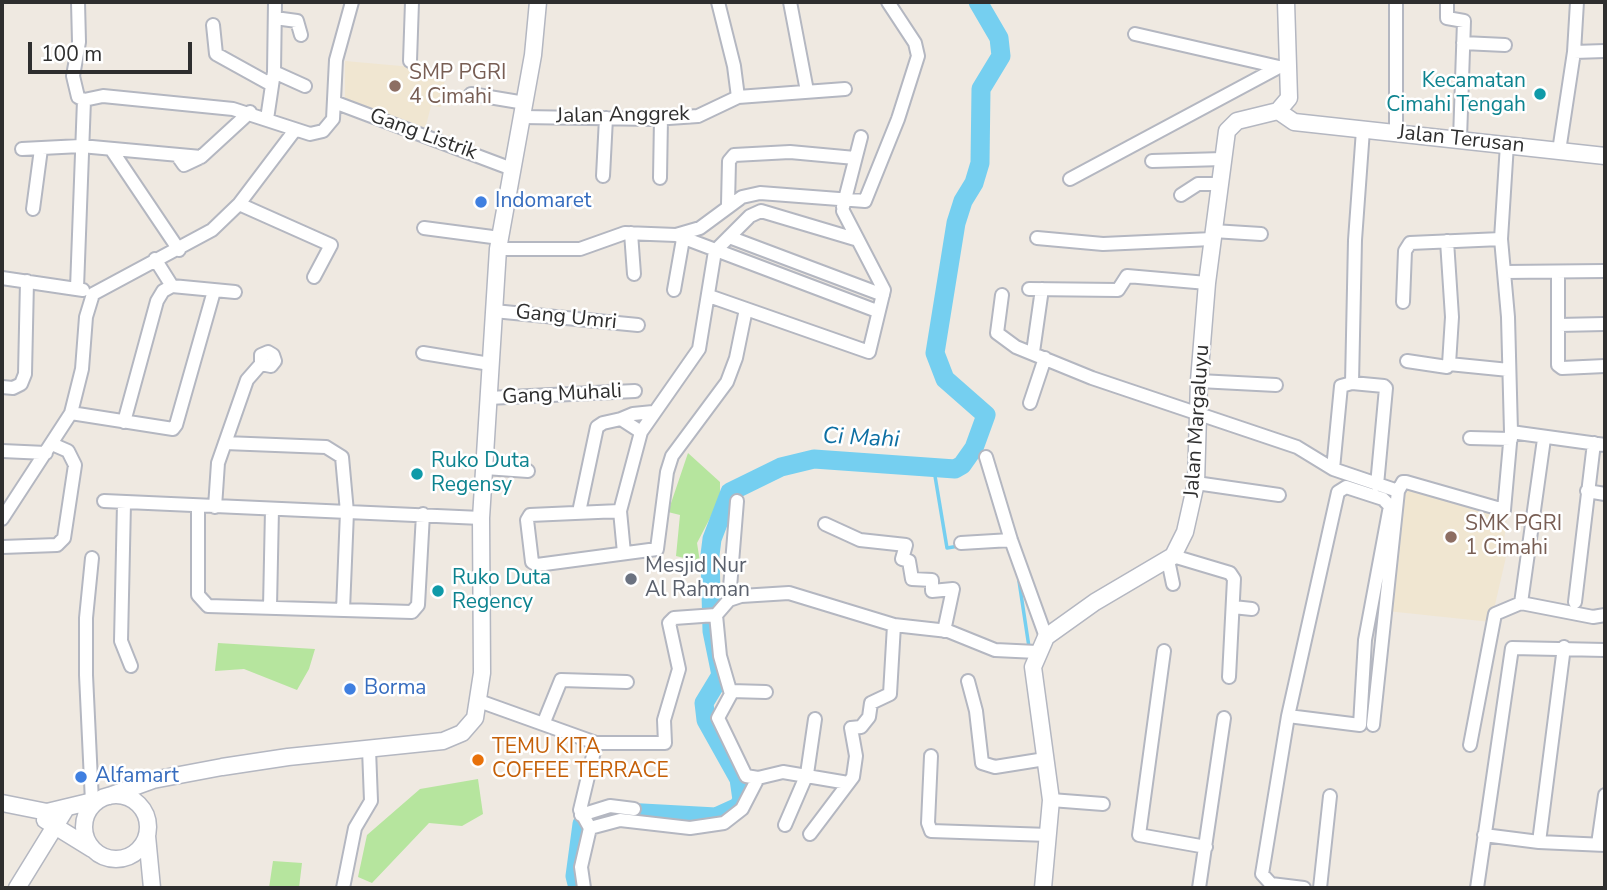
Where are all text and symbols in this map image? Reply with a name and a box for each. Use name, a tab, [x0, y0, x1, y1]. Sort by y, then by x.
scale bar	[32, 28, 196, 72]
text: 100 m	[41, 40, 102, 68]
place label: SMP PGRI 4 Cimahi	[409, 61, 506, 111]
place label: Kecamatan Cimahi Tengah	[1386, 69, 1526, 119]
marker: SMP PGRI 4 Cimahi	[387, 78, 403, 94]
marker: Kecamatan Cimahi Tengah	[1532, 86, 1548, 102]
street label: Jalan Anggrek	[556, 102, 690, 130]
street label: Gang Listrik	[366, 104, 480, 166]
street label: Jalan Terusan	[1396, 121, 1526, 159]
place label: Indomaret	[495, 189, 591, 215]
marker: Indomaret	[473, 194, 489, 210]
street label: Gang Umri	[514, 300, 618, 336]
street label: Jalan Margaluyu	[1180, 344, 1216, 498]
street label: Gang Muhali	[501, 379, 623, 411]
water label: Ci Mahi	[822, 423, 900, 455]
place label: Ruko Duta Regensy	[431, 449, 530, 499]
marker: Ruko Duta Regensy	[409, 466, 425, 482]
place label: SMK PGRI 1 Cimahi	[1465, 512, 1562, 562]
marker: SMK PGRI 1 Cimahi	[1443, 529, 1459, 545]
place label: Mesjid Nur Al Rahman	[645, 554, 750, 604]
place label: Ruko Duta Regency	[452, 566, 551, 616]
marker: Mesjid Nur Al Rahman	[623, 571, 639, 587]
marker: Ruko Duta Regency	[430, 583, 446, 599]
place label: Borma	[364, 676, 426, 702]
marker: Borma	[342, 681, 358, 697]
place label: TEMU KITA COFFEE TERRACE	[492, 735, 669, 785]
marker: TEMU KITA COFFEE TERRACE	[470, 752, 486, 768]
place label: Alfamart	[95, 764, 179, 790]
marker: Alfamart	[73, 769, 89, 785]

